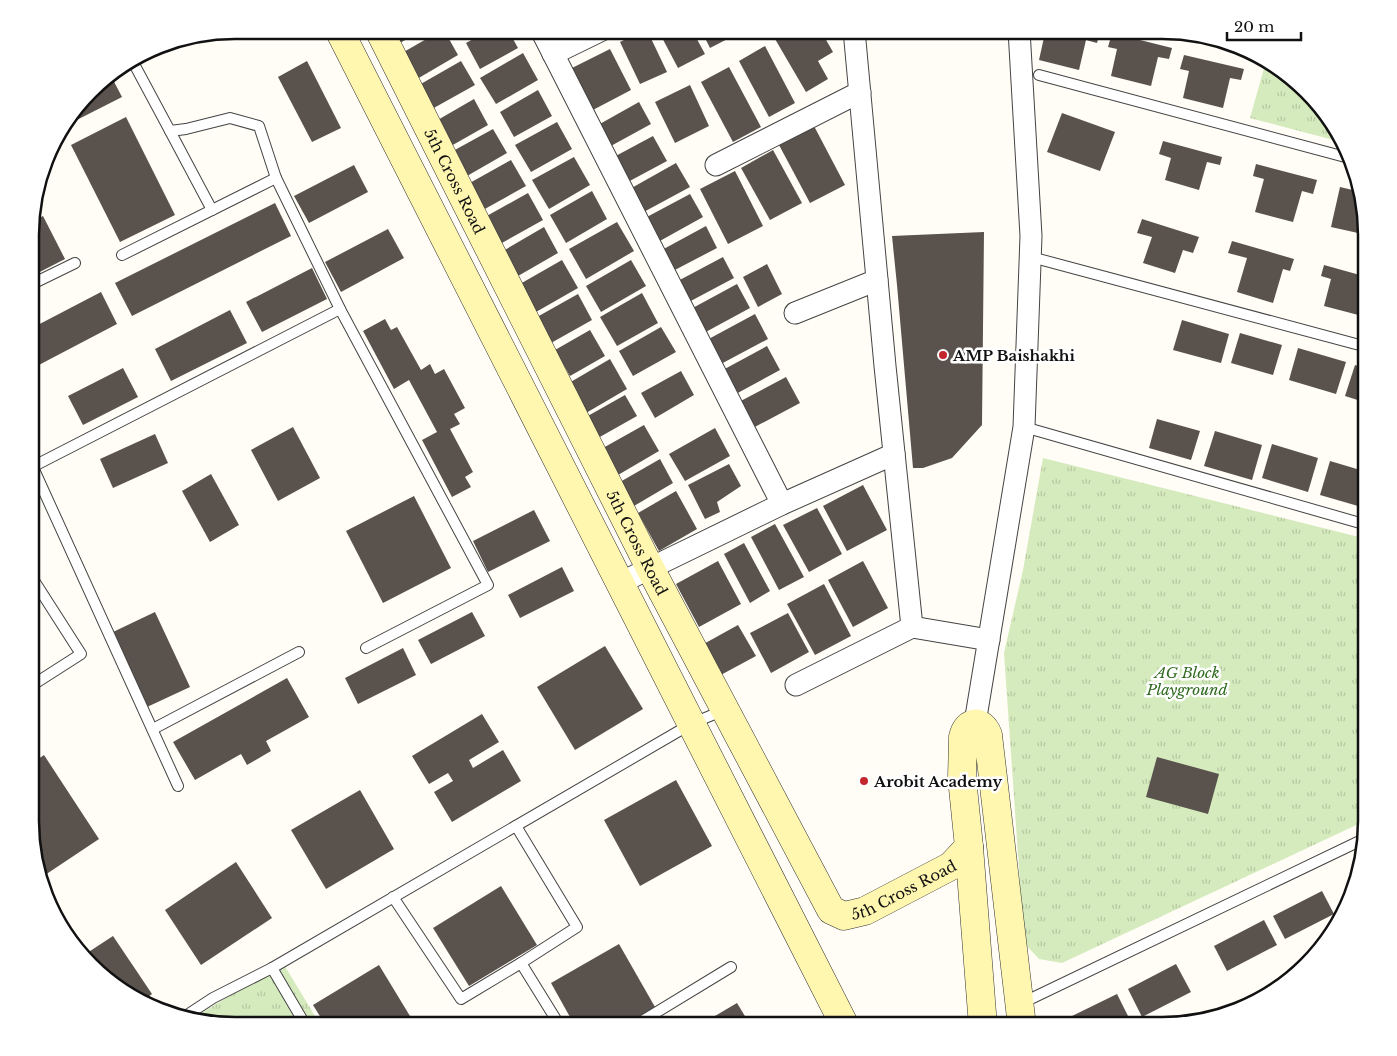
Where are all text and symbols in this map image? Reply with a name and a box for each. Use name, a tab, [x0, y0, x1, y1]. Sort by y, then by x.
scale bar	[1227, 10, 1301, 42]
text: 20 m	[1234, 17, 1274, 36]
street label: 5th Cross Road	[421, 125, 490, 237]
place label: AMP Baishakhi	[952, 346, 1076, 365]
marker: AMP Baishakhi	[937, 349, 949, 361]
street label: 5th Cross Road	[603, 487, 672, 598]
park label: AG Block Playground	[1146, 663, 1227, 699]
place label: Arobit Academy	[873, 772, 1002, 791]
marker: Arobit Academy	[858, 775, 870, 787]
street label: 5th Cross Road	[849, 856, 959, 923]

